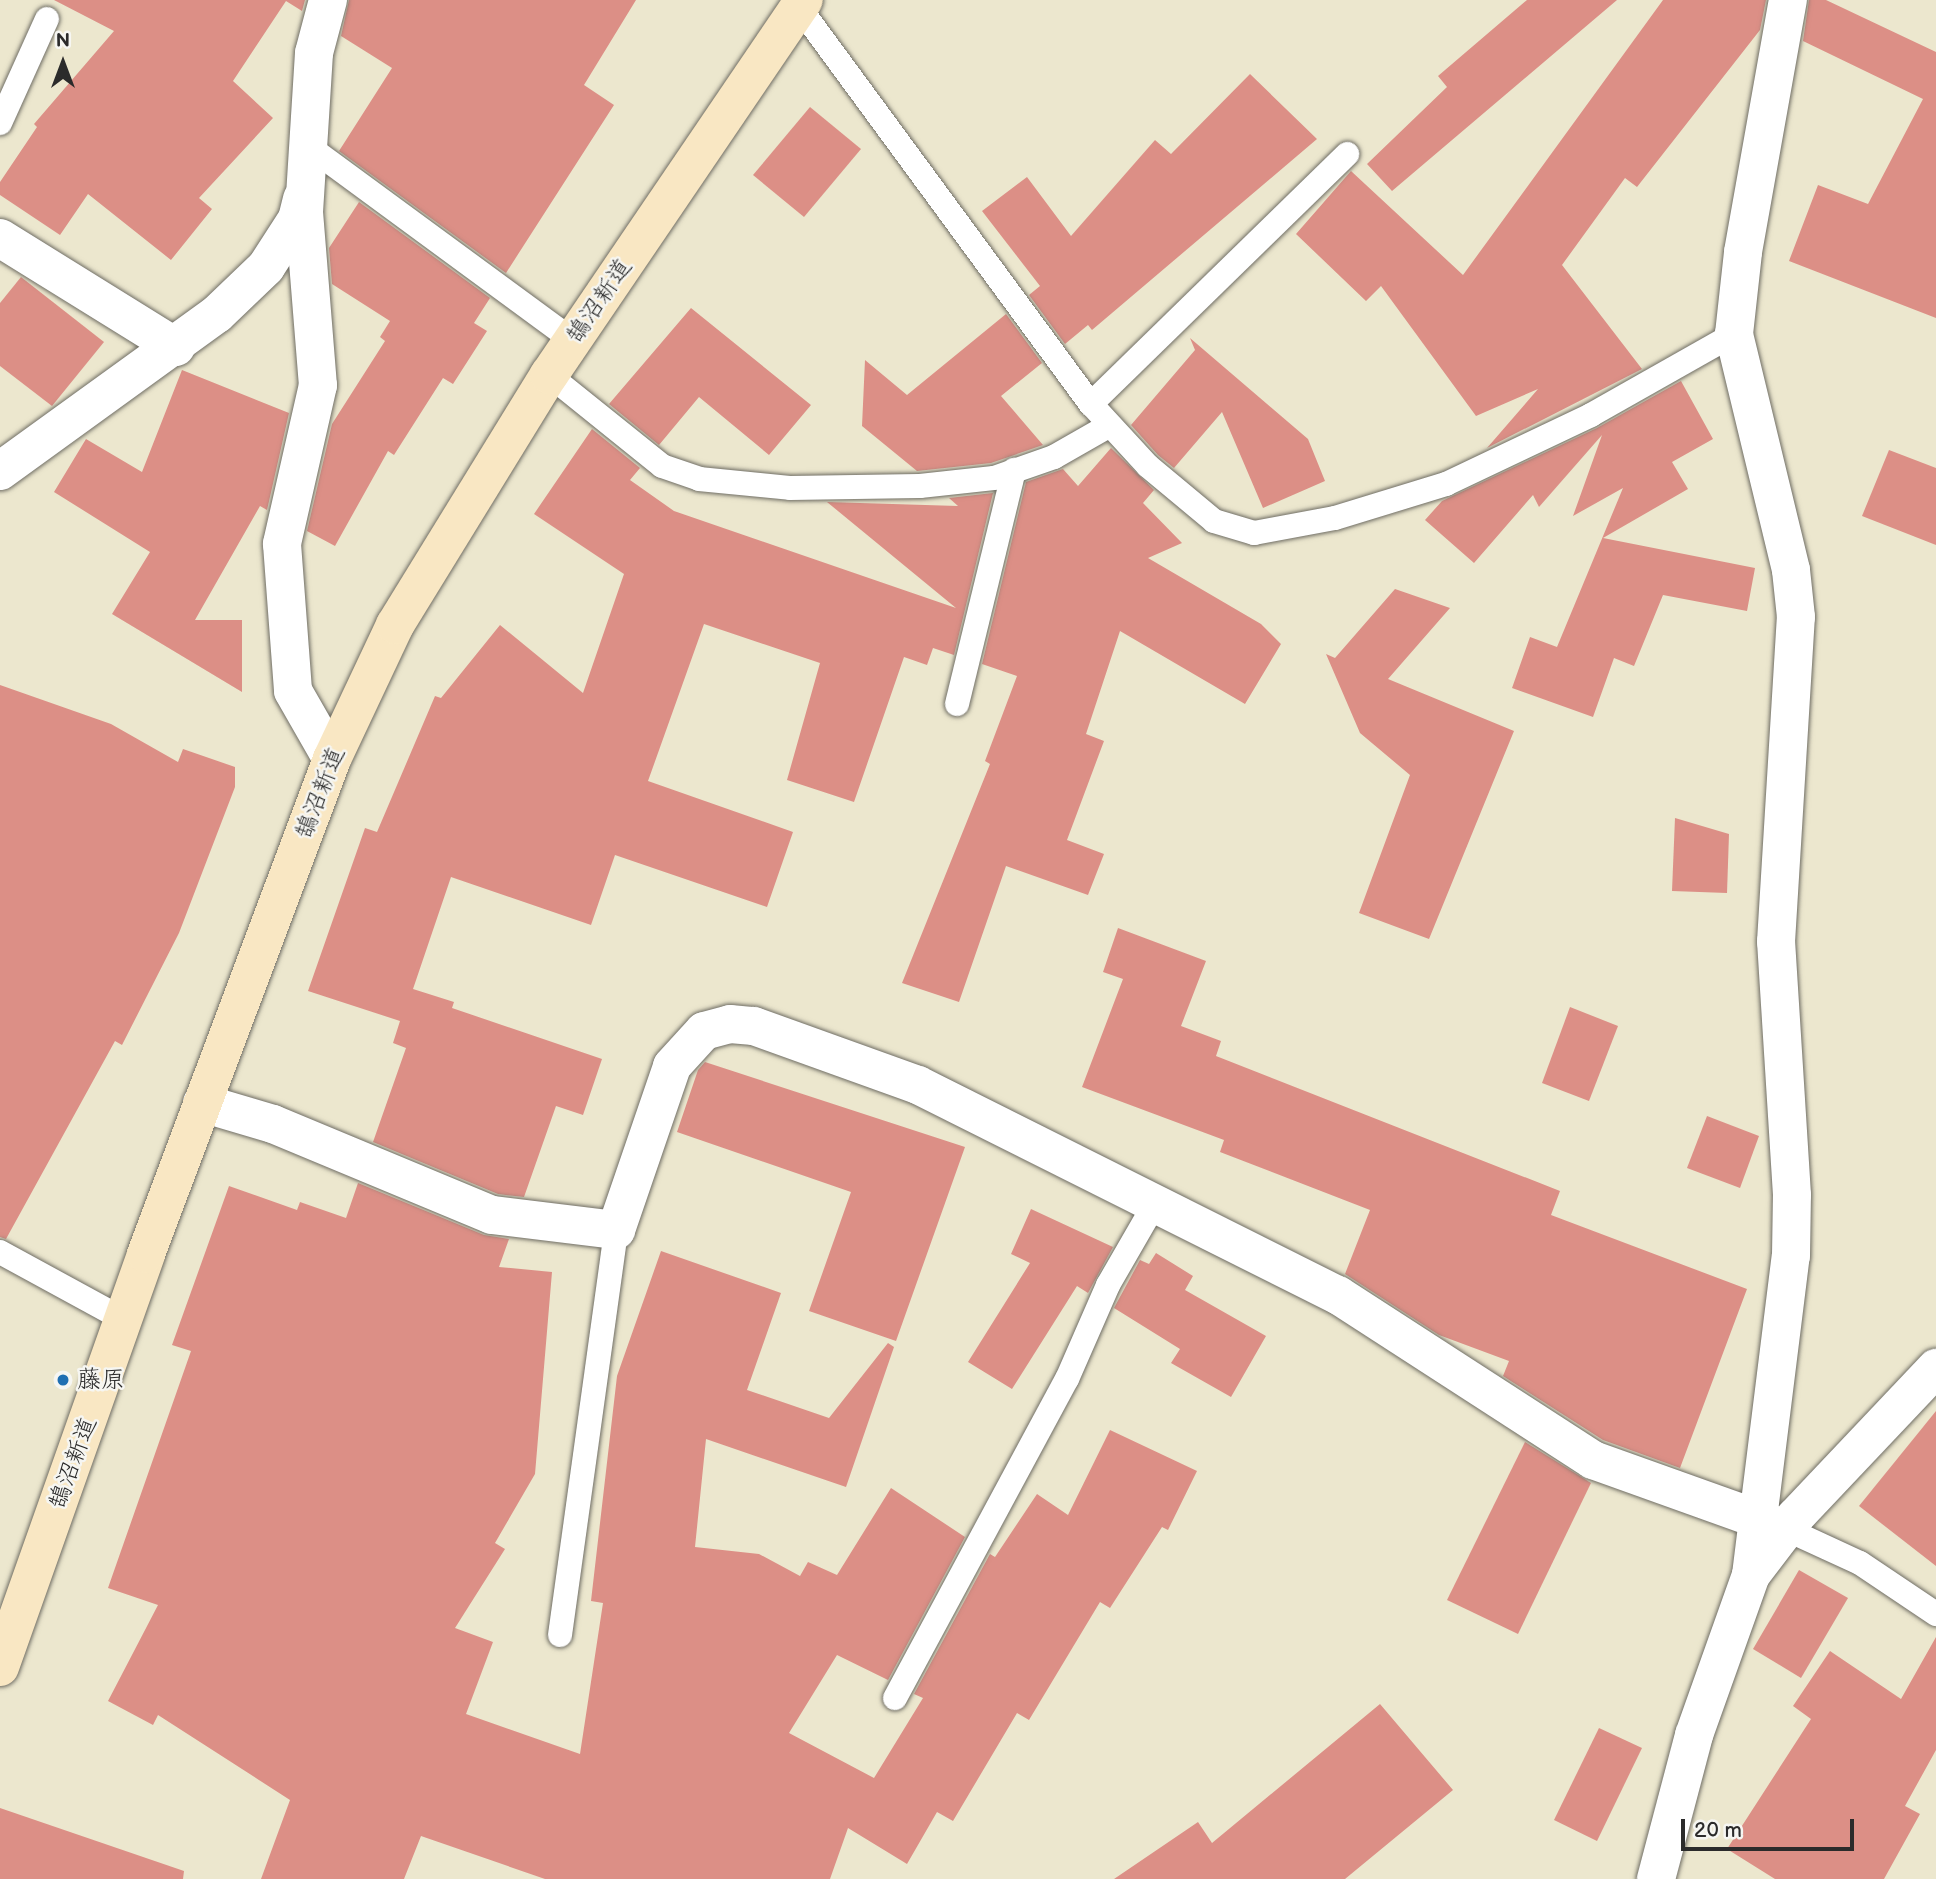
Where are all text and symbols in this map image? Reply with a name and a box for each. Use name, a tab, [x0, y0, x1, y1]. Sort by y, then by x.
north arrow	[28, 28, 98, 98]
text: N	[56, 30, 70, 53]
street label: 鵠沼新道	[560, 253, 638, 349]
street label: 鵠沼新道	[289, 743, 351, 843]
place label: 藤原	[77, 1366, 125, 1394]
marker: 藤原	[55, 1372, 71, 1388]
street label: 鵠沼新道	[43, 1413, 103, 1513]
scale bar	[1684, 1806, 1857, 1850]
text: 20 m	[1694, 1818, 1742, 1843]

